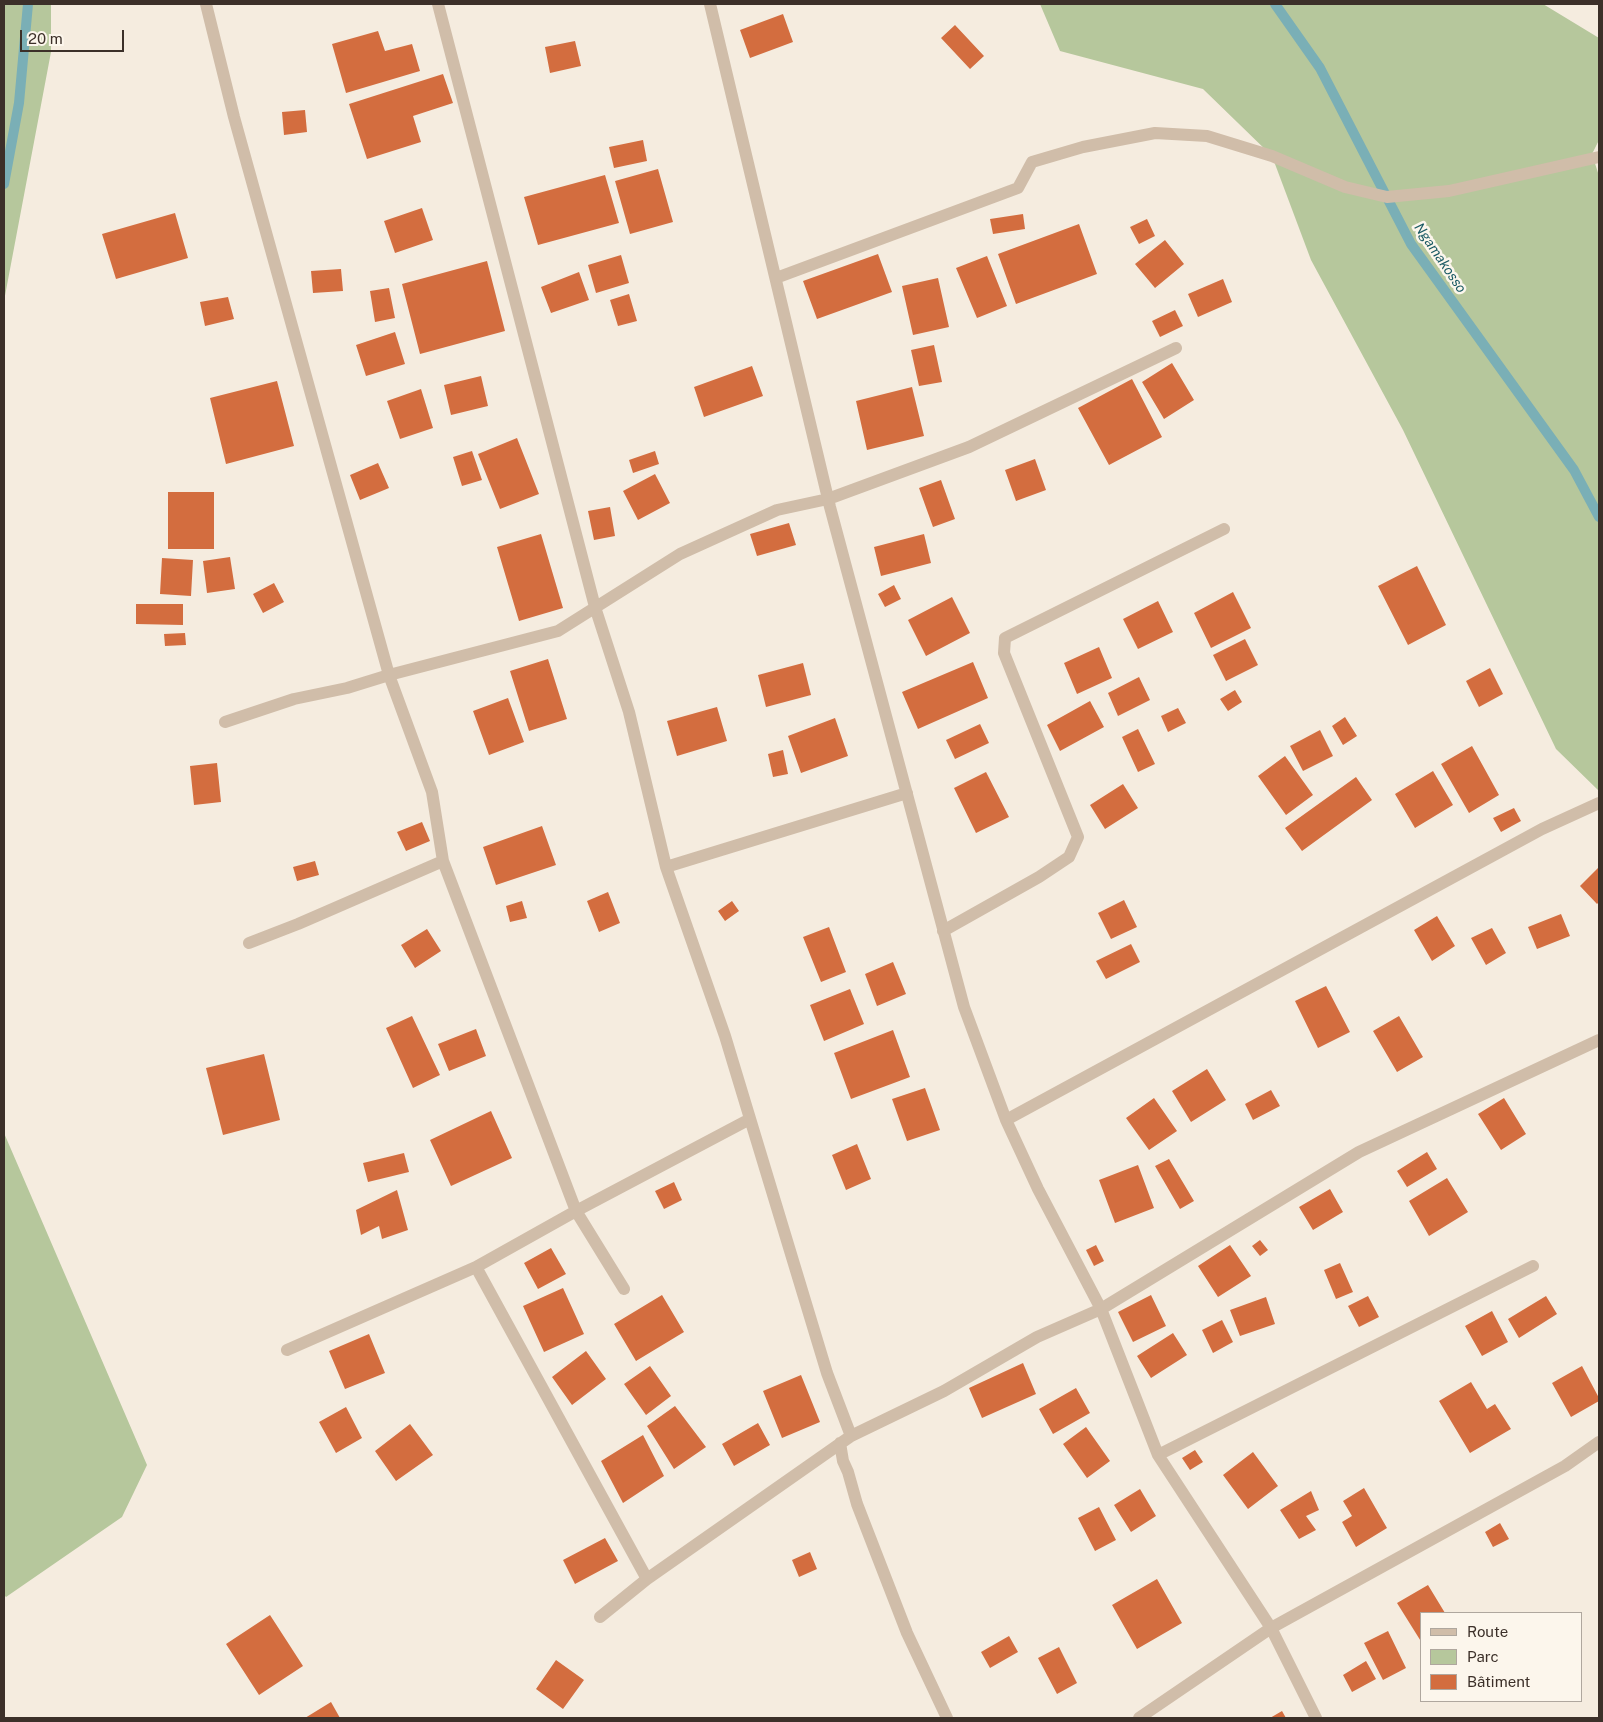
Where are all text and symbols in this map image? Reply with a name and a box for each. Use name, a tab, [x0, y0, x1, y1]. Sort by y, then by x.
scale bar	[22, 20, 126, 52]
text: 20 m	[28, 30, 63, 47]
water label: Ngamakosso	[1410, 220, 1470, 296]
legend	[1420, 1612, 1583, 1702]
text: Route	[1467, 1623, 1508, 1640]
text: Parc	[1467, 1648, 1499, 1665]
text: Bâtiment	[1467, 1673, 1530, 1690]

